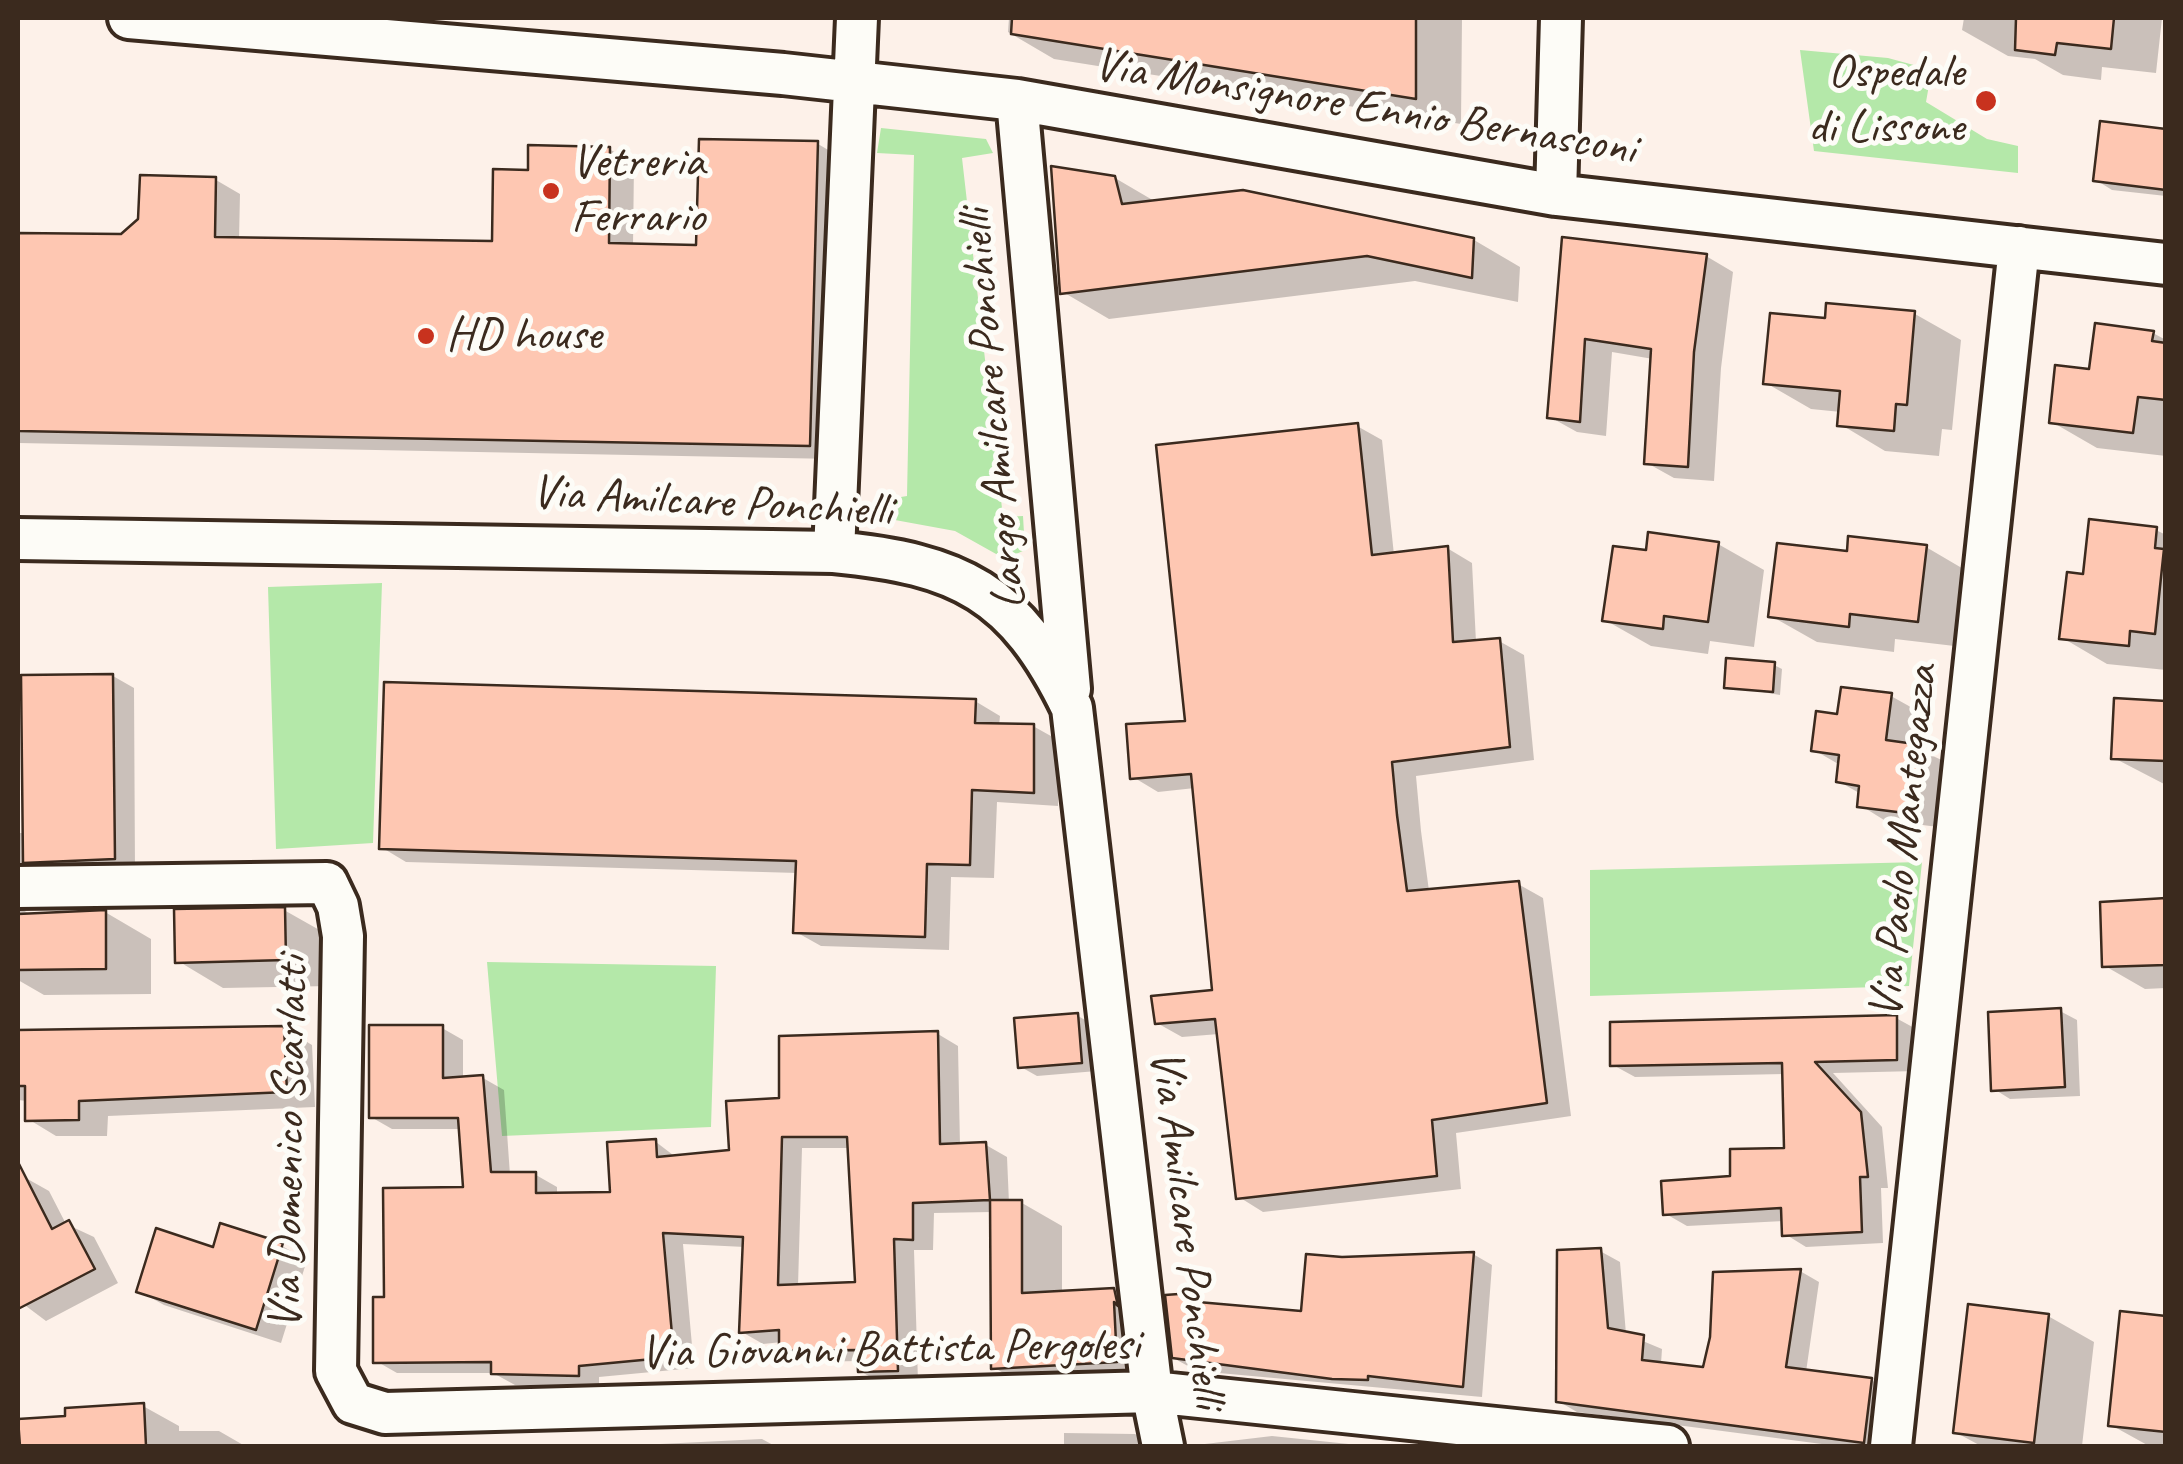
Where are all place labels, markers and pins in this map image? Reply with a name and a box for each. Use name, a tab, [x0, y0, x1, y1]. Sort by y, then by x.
place label: Ospedale di Lissone	[1808, 44, 1964, 157]
marker: Ospedale di Lissone	[1973, 88, 1999, 114]
place label: Vetreria Ferrario	[571, 134, 705, 247]
marker: Vetreria Ferrario	[540, 180, 562, 202]
place label: HD house	[446, 307, 601, 365]
marker: HD house	[415, 325, 437, 347]

